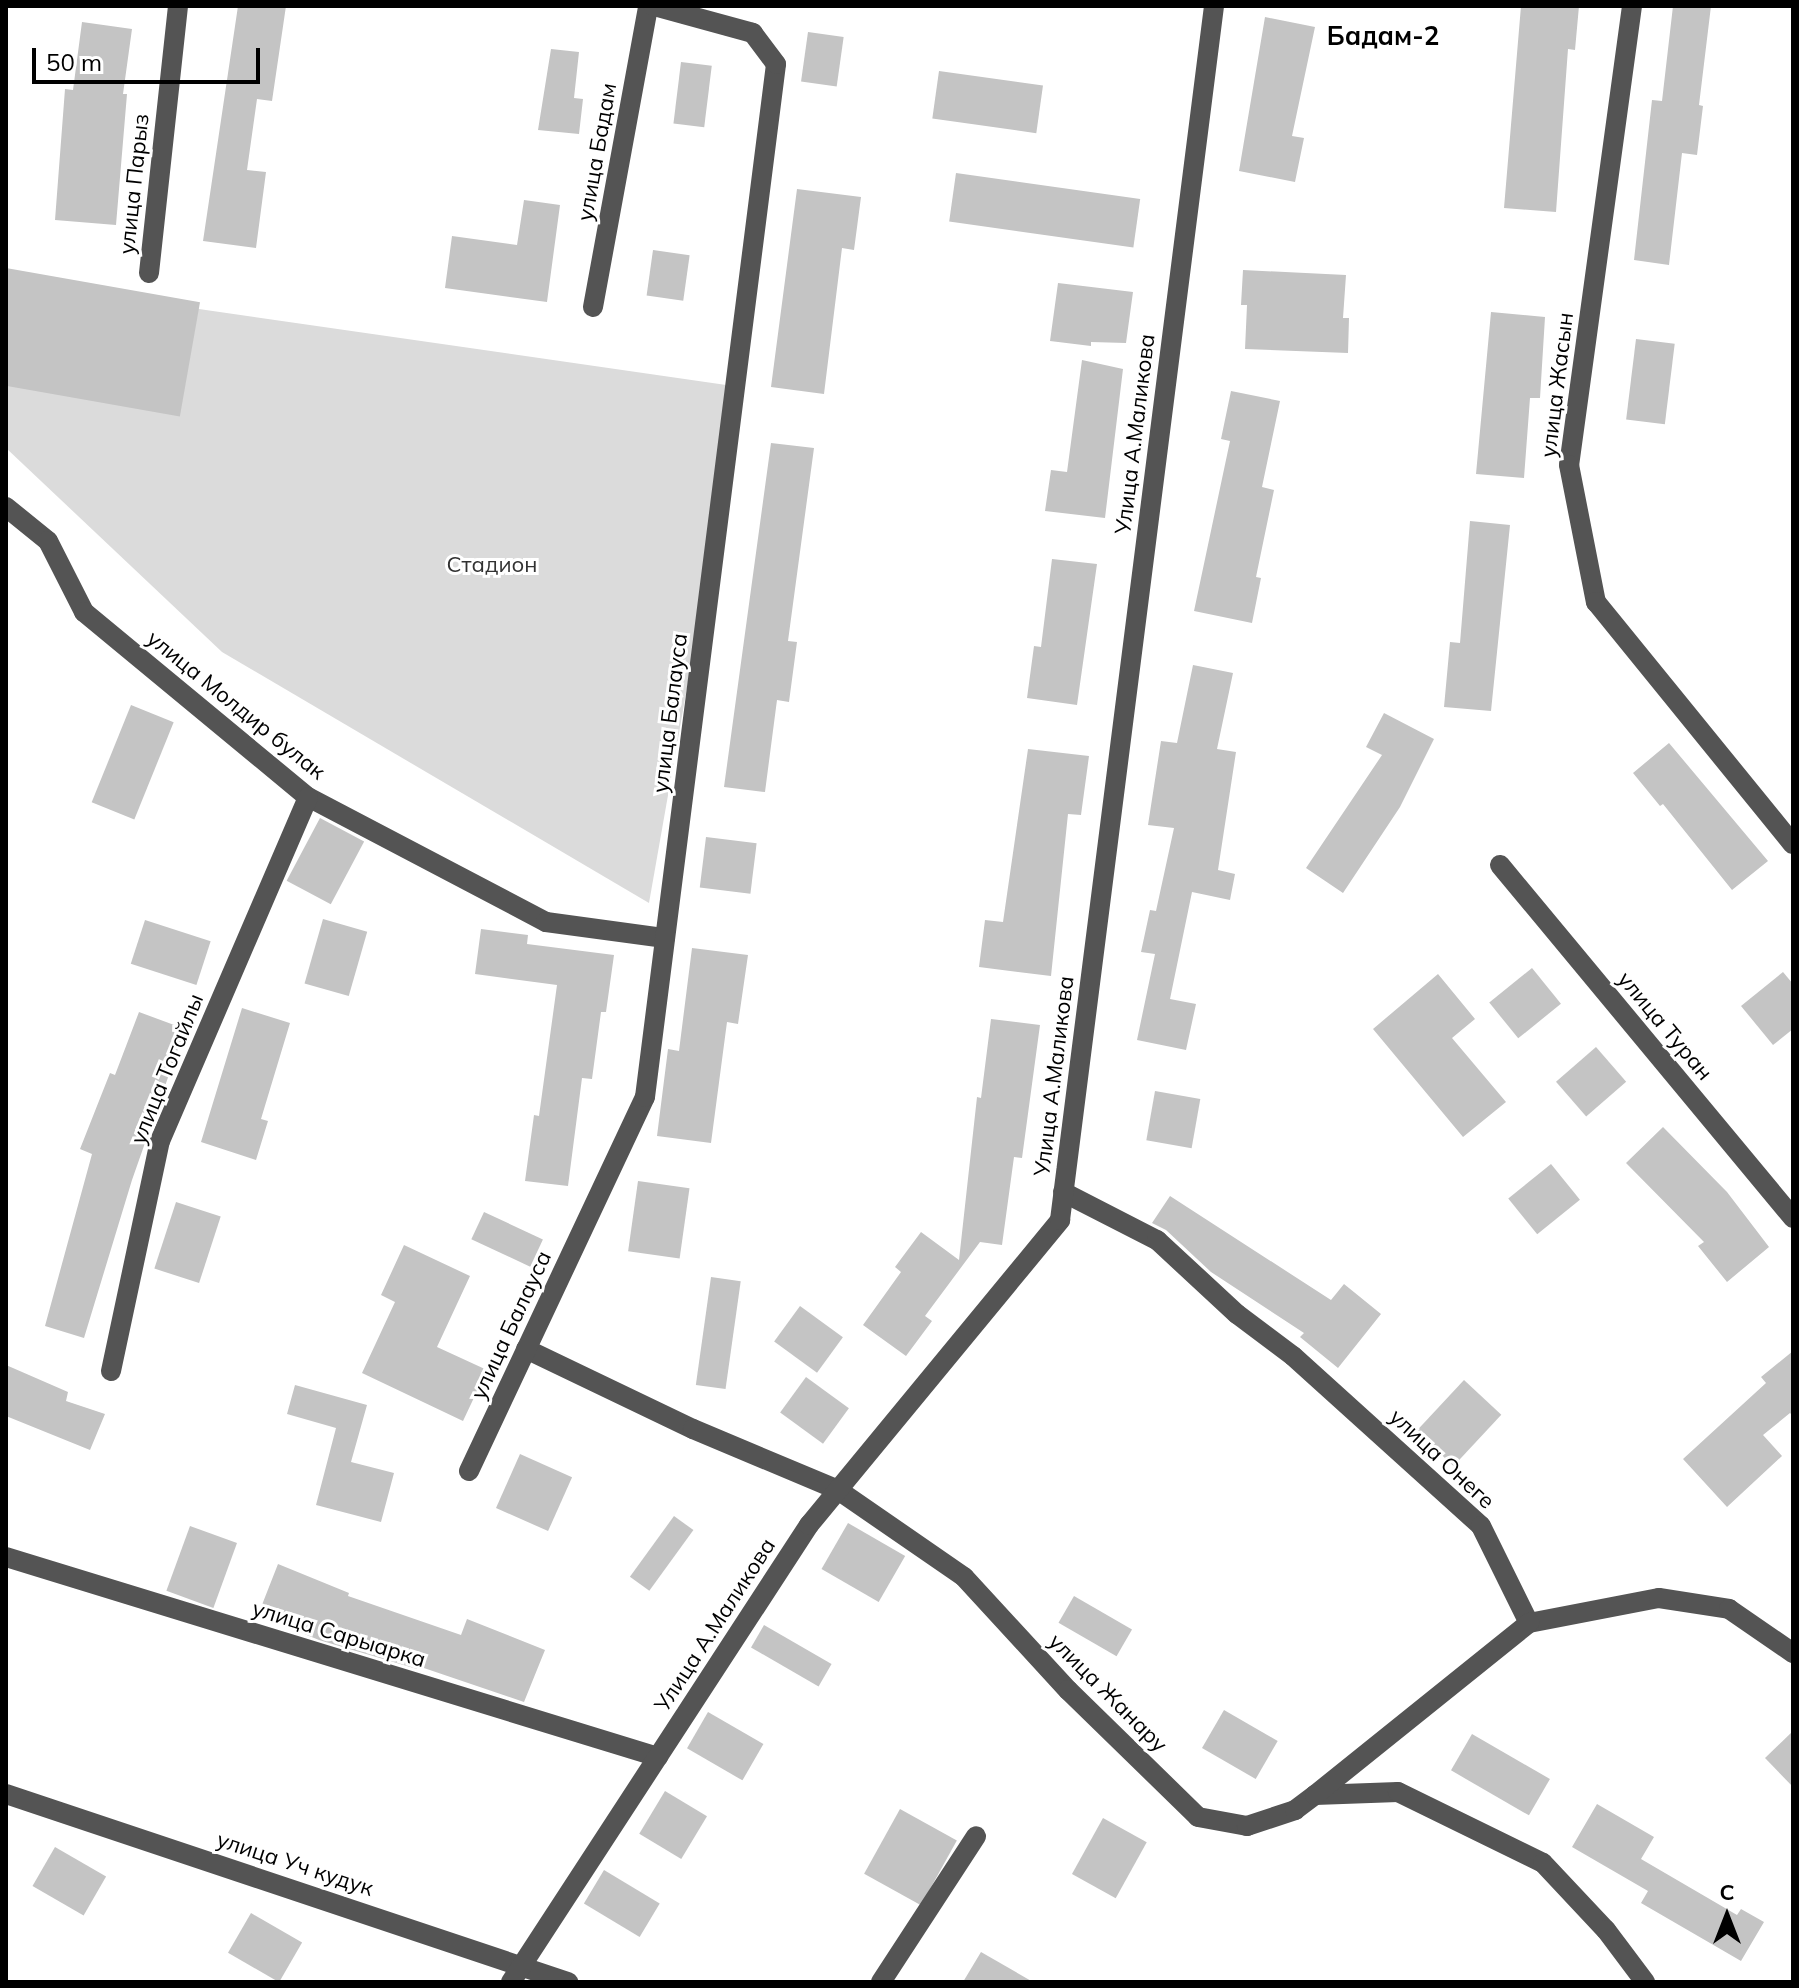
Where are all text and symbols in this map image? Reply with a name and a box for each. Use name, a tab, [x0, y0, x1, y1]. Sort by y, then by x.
district label: Бадам-2	[1327, 20, 1439, 52]
scale bar	[36, 32, 264, 82]
text: 50 m	[46, 47, 102, 77]
street label: улица Бадам	[572, 81, 622, 223]
street label: улица Парыз	[113, 112, 155, 256]
street label: улица Жасын	[1535, 311, 1579, 459]
street label: Улица А.Маликова	[1110, 332, 1160, 536]
park label: Стадион	[447, 552, 537, 578]
street label: улица Молдир булак	[141, 625, 331, 785]
street label: улица Балауса	[647, 632, 693, 794]
street label: улица Туран	[1612, 966, 1718, 1086]
street label: Улица А.Маликова	[1029, 974, 1079, 1178]
street label: улица Тогайлы	[125, 990, 209, 1148]
street label: улица Балауса	[465, 1247, 557, 1403]
street label: улица Онеге	[1384, 1404, 1500, 1514]
street label: Улица А.Маликова	[649, 1533, 781, 1717]
street label: улица Сарыарка	[249, 1595, 429, 1673]
street label: улица Жанару	[1043, 1628, 1173, 1758]
street label: улица Уч кудук	[213, 1826, 377, 1902]
north arrow	[1687, 1876, 1767, 1956]
text: С	[1719, 1878, 1735, 1906]

